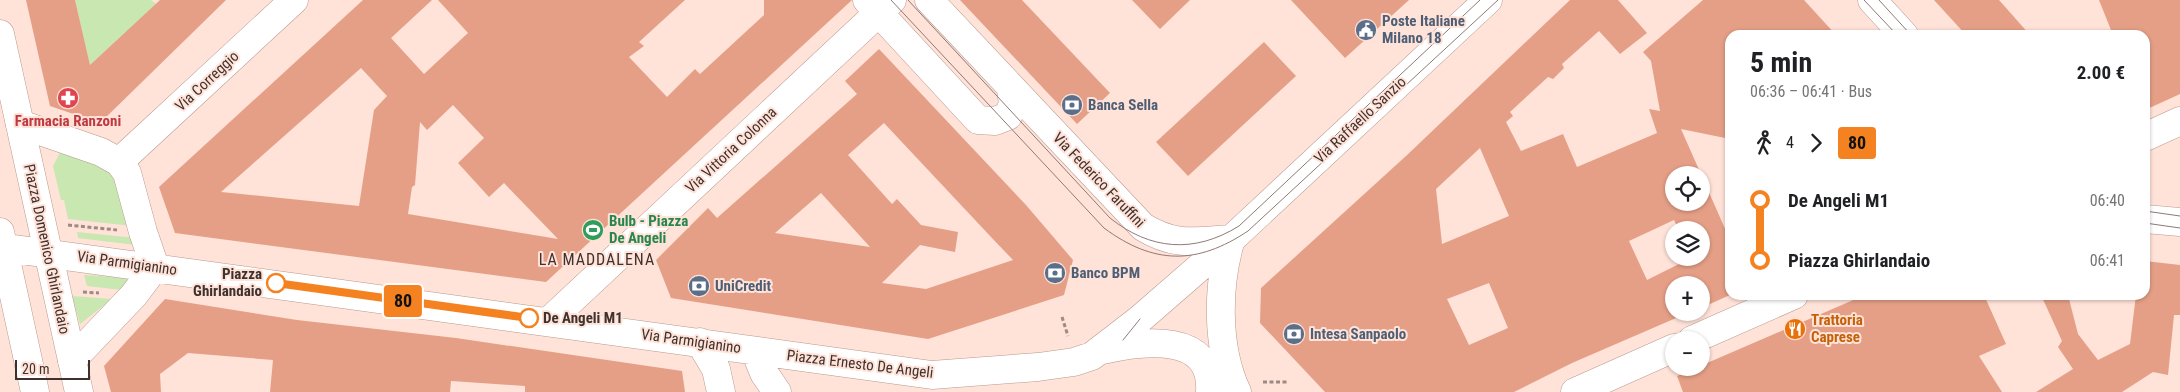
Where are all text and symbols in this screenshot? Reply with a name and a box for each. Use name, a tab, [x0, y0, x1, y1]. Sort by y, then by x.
place label: Poste Italiane Milano 18	[1382, 12, 1465, 47]
public building icon: Poste Italiane Milano 18	[1354, 18, 1378, 42]
text: 5 min	[1750, 46, 1812, 79]
street label: Via Correggio	[171, 47, 243, 115]
text: 2.00 €	[2077, 61, 2125, 84]
street label: Via Raffaello Sanzio	[1310, 73, 1410, 167]
text: 06:36 – 06:41 · Bus	[1750, 82, 1872, 101]
pharmacy icon: Farmacia Ranzoni	[56, 86, 80, 110]
bank icon: Banca Sella	[1060, 93, 1084, 117]
place label: Banca Sella	[1088, 96, 1158, 114]
street label: Via Vittoria Colonna	[682, 103, 780, 197]
place label: Farmacia Ranzoni	[15, 112, 121, 130]
street label: Via Federico Faruffini	[1049, 129, 1149, 231]
icon: walk	[1750, 129, 1778, 157]
icon: forward	[1802, 129, 1830, 157]
text: 80	[1848, 132, 1866, 153]
text: 4	[1786, 133, 1794, 152]
street label: Piazza Domenico Ghirlandaio	[20, 162, 74, 336]
map controls	[1665, 166, 1710, 376]
button: locate	[1665, 166, 1710, 211]
text: De Angeli M1	[1788, 189, 1889, 212]
text: 06:40	[2090, 191, 2125, 210]
place label: Bulb - Piazza De Angeli	[609, 212, 688, 247]
sports icon: Bulb - Piazza De Angeli	[581, 218, 605, 242]
button: layers	[1665, 221, 1710, 266]
street label: Via Parmigianino	[76, 247, 178, 279]
text: Piazza Ghirlandaio	[1788, 249, 1930, 272]
district label: LA MADDALENA	[539, 250, 655, 269]
text: 06:41	[2090, 251, 2125, 270]
bank icon: Banco BPM	[1043, 261, 1067, 285]
place label: Banco BPM	[1071, 264, 1140, 282]
place label: Piazza Ghirlandaio	[193, 265, 262, 300]
marker: Piazza Ghirlandaio	[266, 273, 286, 293]
bank icon: UniCredit	[687, 274, 711, 298]
button: +	[1665, 276, 1710, 321]
place label: UniCredit	[715, 277, 771, 295]
line badge: 80	[380, 285, 426, 317]
text: 80	[394, 290, 412, 311]
marker: De Angeli M1	[519, 308, 539, 328]
place label: De Angeli M1	[543, 309, 623, 327]
place label: Trattoria Caprese	[1811, 311, 1863, 346]
restaurant icon: Trattoria Caprese	[1783, 317, 1807, 341]
bank icon: Intesa Sanpaolo	[1282, 322, 1306, 346]
street label: Via Parmigianino	[640, 325, 742, 357]
place label: Intesa Sanpaolo	[1310, 325, 1406, 343]
button: −	[1665, 331, 1710, 376]
street label: Piazza Ernesto De Angeli	[786, 346, 934, 382]
scale bar	[15, 357, 90, 380]
text: 20 m	[22, 361, 50, 377]

